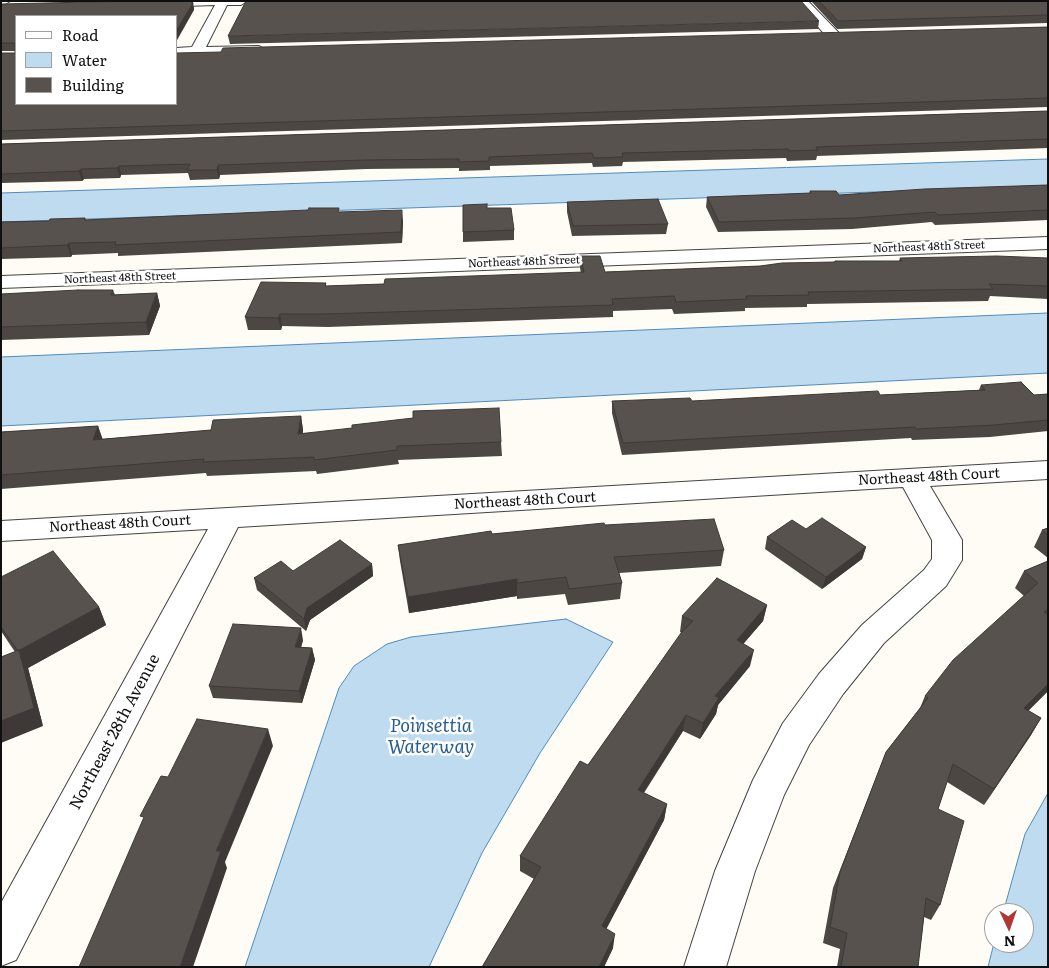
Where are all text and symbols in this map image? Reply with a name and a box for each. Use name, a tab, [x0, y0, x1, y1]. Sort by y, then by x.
legend	[15, 15, 178, 105]
text: Road	[62, 23, 98, 46]
text: Water	[62, 48, 107, 71]
text: Building	[62, 73, 124, 96]
street label: Northeast 48th Street	[873, 238, 985, 256]
street label: Northeast 48th Street	[468, 253, 580, 271]
street label: Northeast 48th Street	[64, 269, 176, 287]
street label: Northeast 48th Court	[858, 465, 1000, 489]
street label: Northeast 48th Court	[454, 489, 596, 513]
street label: Northeast 48th Court	[49, 512, 191, 536]
street label: Northeast 28th Avenue	[66, 651, 164, 813]
water label: Poinsettia Waterway	[388, 716, 474, 759]
north arrow	[984, 903, 1034, 953]
text: N	[1003, 932, 1016, 952]

